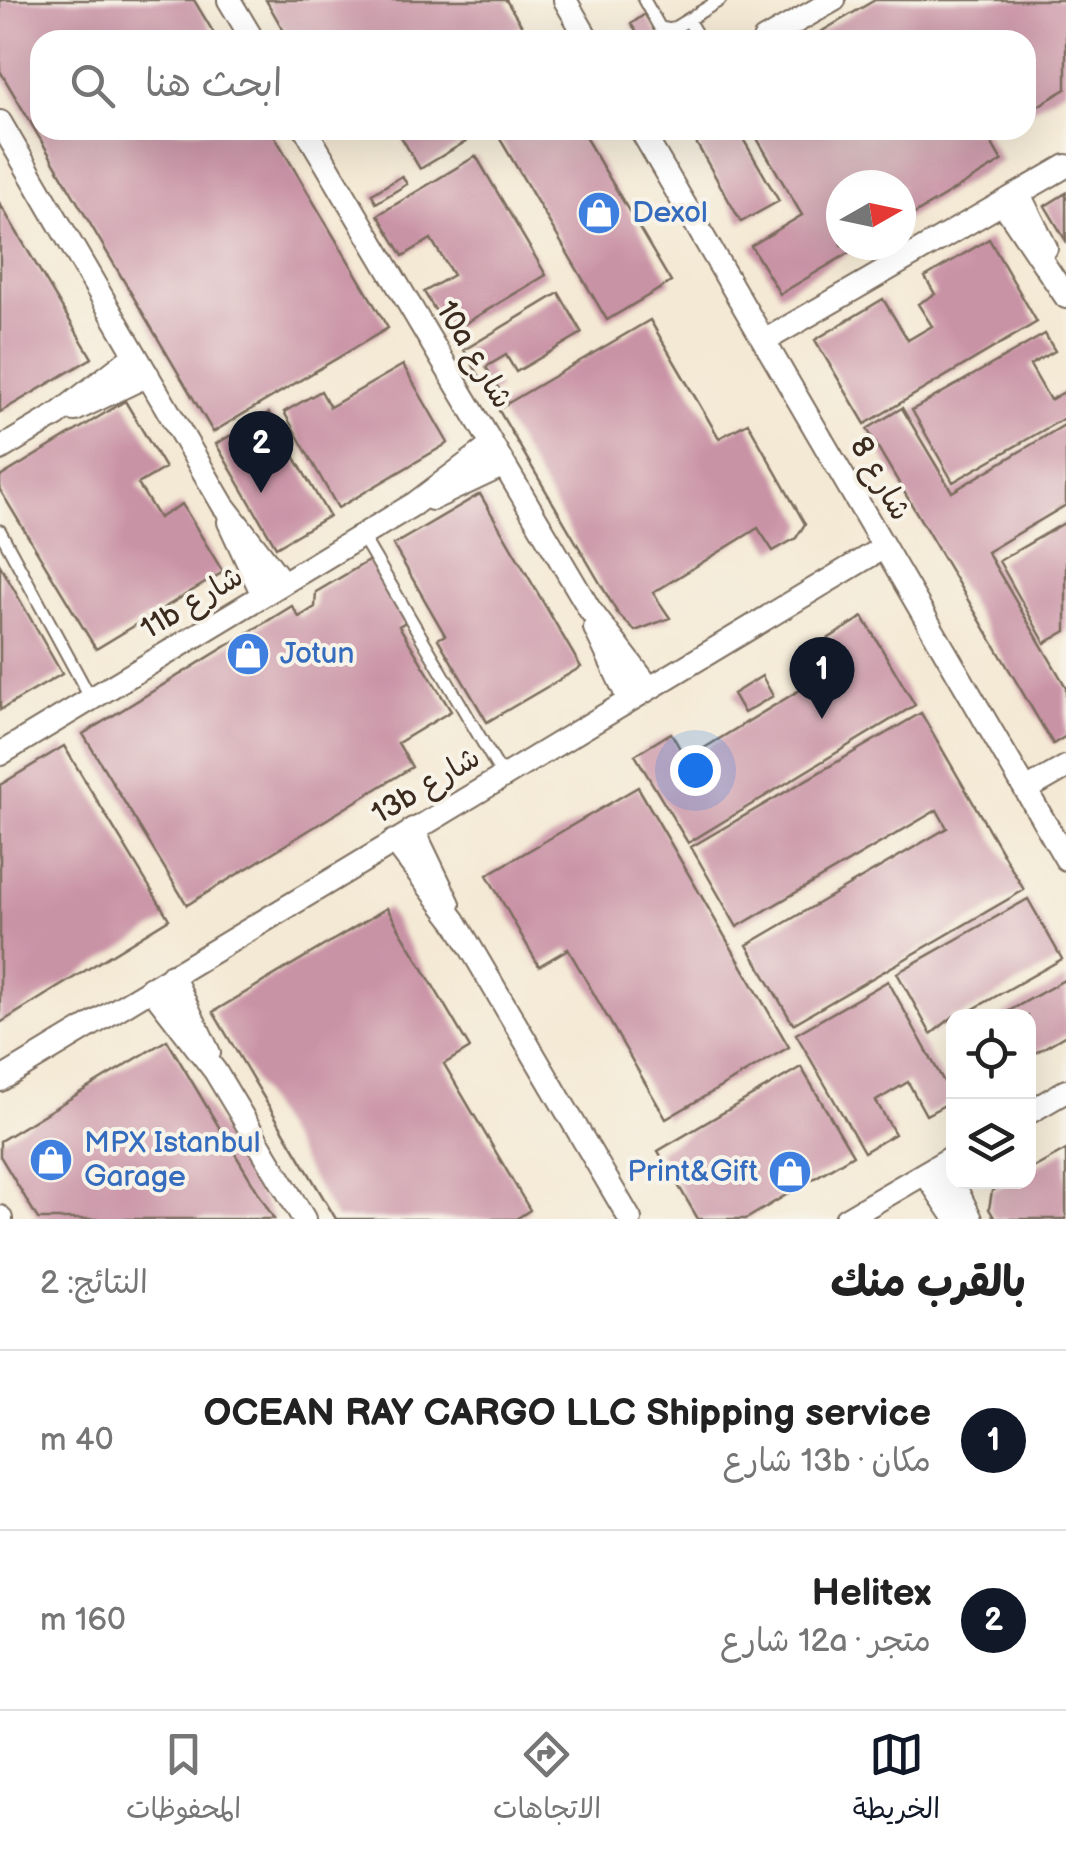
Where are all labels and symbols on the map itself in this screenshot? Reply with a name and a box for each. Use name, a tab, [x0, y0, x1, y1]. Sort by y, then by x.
north arrow	[826, 170, 916, 260]
shop icon: Dexol	[576, 190, 622, 236]
place label: Dexol	[632, 195, 708, 231]
street label: 10a شارع	[426, 295, 520, 416]
pin: 2	[228, 410, 294, 493]
street label: شارع 8	[840, 431, 918, 528]
street label: 11b شارع	[134, 558, 251, 649]
shop icon: Jotun	[225, 631, 271, 677]
place label: Jotun	[280, 636, 354, 672]
pin: 1	[790, 636, 854, 719]
street label: 13b شارع	[365, 740, 488, 834]
your location	[670, 745, 721, 796]
place label: MPX Istanbul Garage	[84, 1125, 260, 1195]
shop icon: MPX Istanbul Garage	[28, 1137, 74, 1183]
shop icon: Print&Gift	[767, 1149, 813, 1195]
place label: Print&Gift	[627, 1154, 758, 1190]

